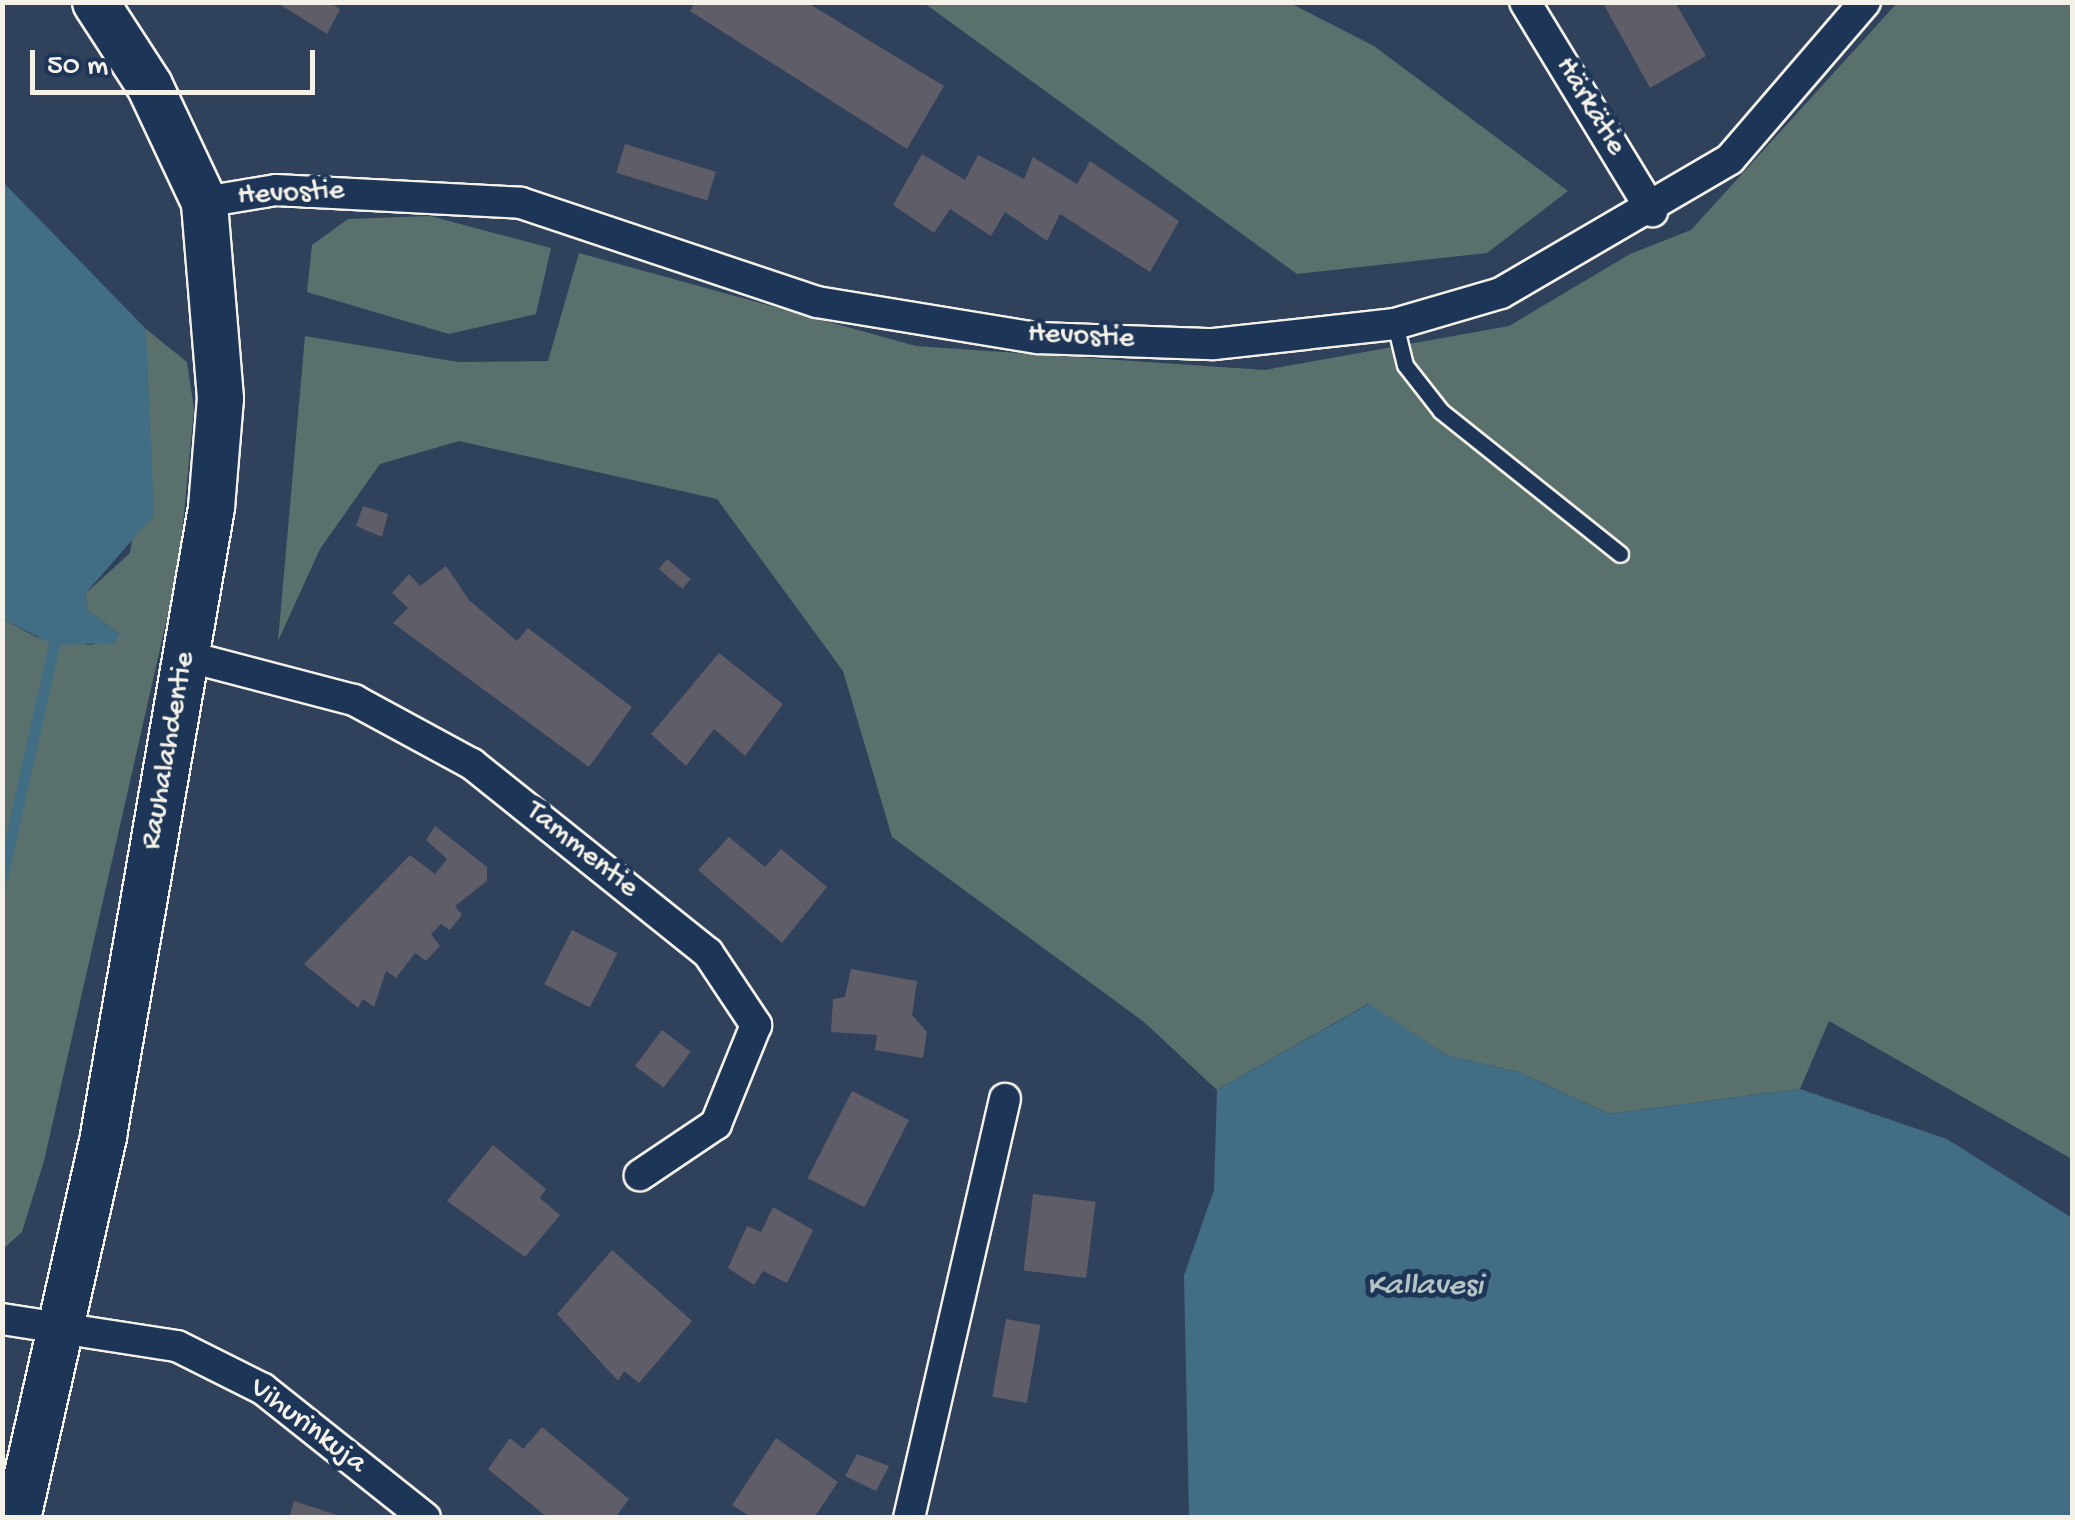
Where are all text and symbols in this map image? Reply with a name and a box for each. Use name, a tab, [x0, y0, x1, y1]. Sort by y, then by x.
scale bar	[35, 30, 320, 92]
text: 50 m	[47, 50, 108, 85]
street label: Härkätie	[1546, 51, 1632, 163]
street label: Hevostie	[237, 174, 345, 216]
street label: Hevostie	[1027, 317, 1135, 359]
street label: Rauhalahdentie	[135, 649, 205, 853]
street label: Tammentie	[517, 795, 645, 907]
water label: Kallavesi	[1367, 1268, 1483, 1306]
street label: Vihurinkuja	[241, 1371, 373, 1483]

